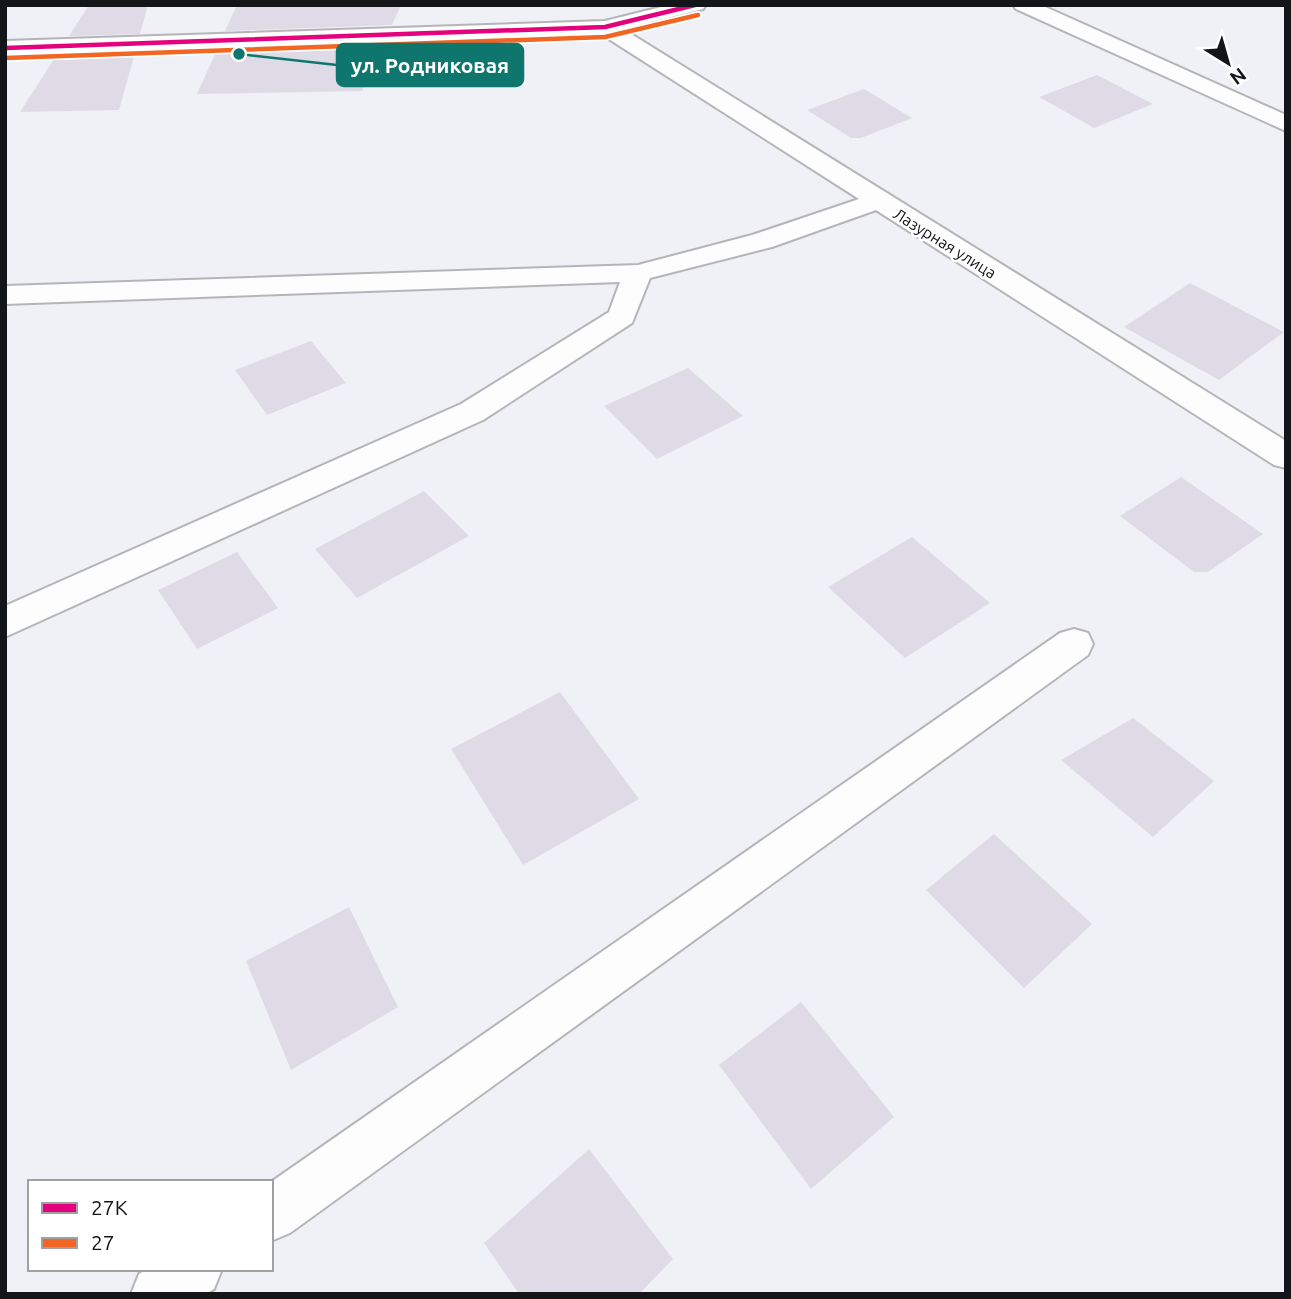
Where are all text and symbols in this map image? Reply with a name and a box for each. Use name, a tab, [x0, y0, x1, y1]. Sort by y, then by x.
north arrow	[1193, 28, 1263, 98]
callout: ул. Родниковая	[337, 44, 523, 86]
text: ул. Родниковая	[351, 53, 509, 77]
text: N	[1226, 64, 1251, 90]
street label: Лазурная улица	[890, 204, 1000, 282]
legend	[28, 1180, 273, 1271]
text: 27К	[91, 1195, 128, 1219]
text: 27	[91, 1230, 115, 1254]

